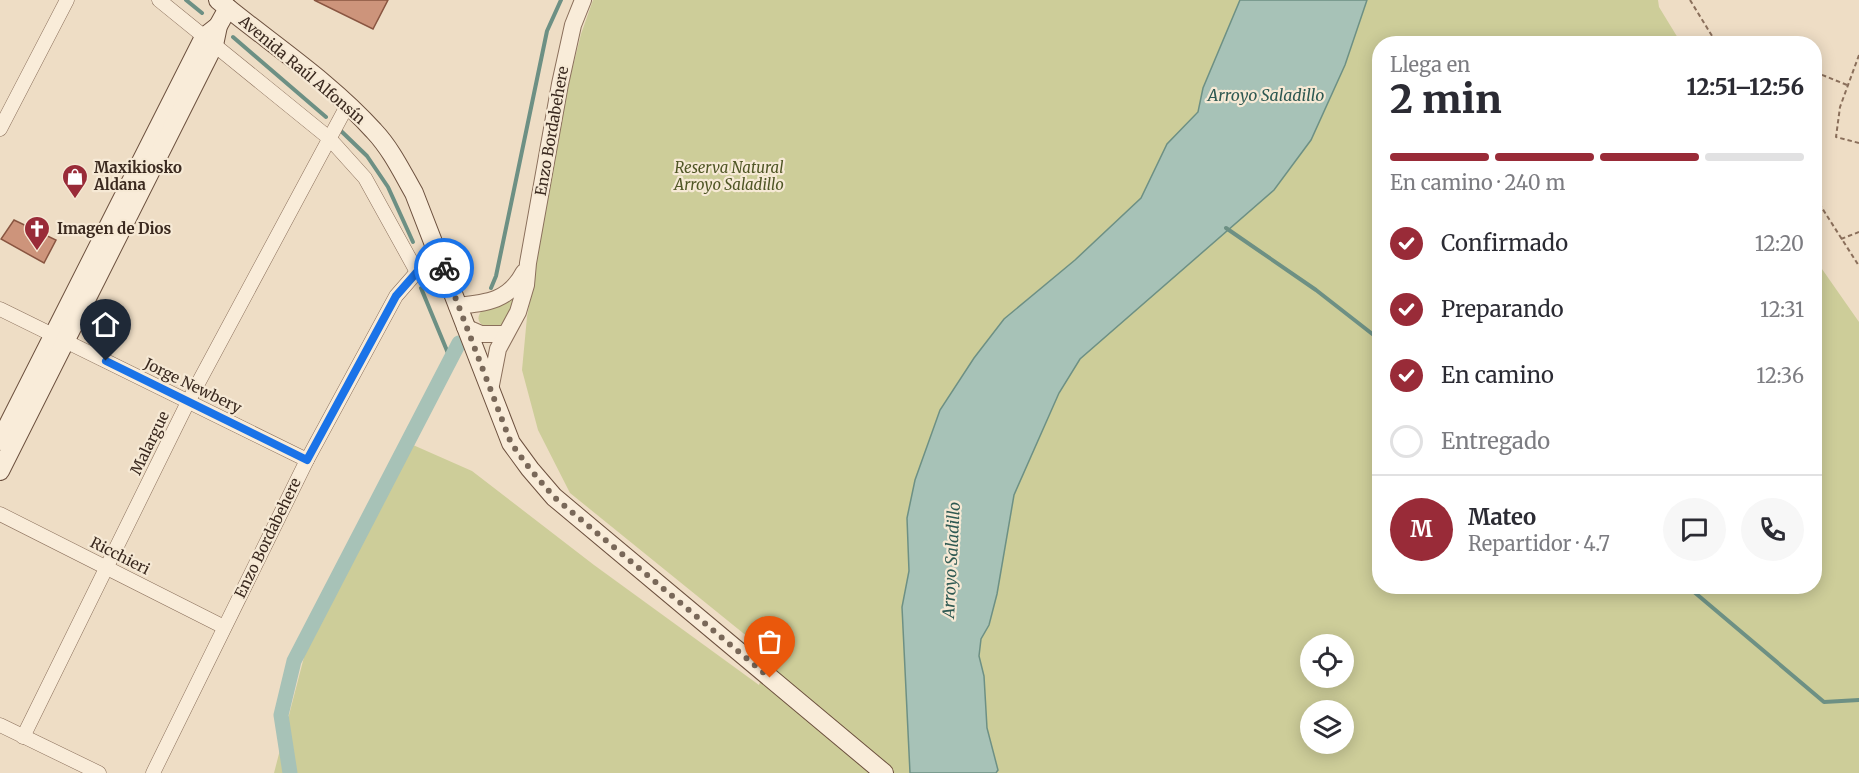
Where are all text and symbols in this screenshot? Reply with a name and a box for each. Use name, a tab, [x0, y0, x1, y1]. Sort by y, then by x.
street label: Avenida Raúl Alfonsín	[235, 11, 369, 128]
text: Llega en	[1390, 52, 1470, 77]
street label: Enzo Bordabehere	[531, 64, 572, 197]
text: 12:51–12:56	[1686, 73, 1804, 101]
text: 2 min	[1390, 75, 1502, 124]
water label: Arroyo Saladillo	[1206, 85, 1324, 105]
place label: Maxikiosko Aldana	[93, 158, 182, 194]
park label: Reserva Natural Arroyo Saladillo	[673, 158, 784, 194]
shop icon: Maxikiosko Aldana	[60, 162, 90, 200]
text: En camino · 240 m	[1390, 170, 1565, 195]
church icon: Imagen de Dios	[22, 214, 52, 252]
place label: Imagen de Dios	[57, 219, 172, 238]
icon: check	[1390, 227, 1423, 260]
text: Confirmado	[1441, 229, 1568, 257]
text: 12:20	[1755, 231, 1804, 256]
courier	[414, 238, 474, 298]
icon: bike	[428, 252, 461, 285]
icon: check	[1390, 293, 1423, 326]
text: Preparando	[1441, 295, 1564, 323]
text: 12:31	[1760, 297, 1804, 322]
pin	[80, 299, 131, 361]
icon: home	[89, 308, 122, 341]
street label: Jorge Newbery	[141, 353, 245, 417]
icon: check	[1390, 359, 1423, 392]
text: En camino	[1441, 361, 1554, 389]
text: 12:36	[1756, 363, 1804, 388]
street label: Malargue	[126, 408, 173, 478]
text: Entregado	[1441, 427, 1550, 455]
street label: Enzo Bordabehere	[230, 474, 305, 601]
button: chat	[1663, 498, 1726, 561]
button: phone	[1741, 498, 1804, 561]
water label: Arroyo Saladillo	[938, 501, 964, 621]
text: Mateo	[1468, 503, 1536, 531]
text: M	[1410, 515, 1433, 543]
text: Repartidor · 4.7	[1468, 531, 1610, 556]
street label: Ricchieri	[87, 533, 153, 579]
pin	[744, 616, 795, 678]
icon: bag	[753, 625, 786, 658]
map controls	[1300, 634, 1354, 754]
button: locate	[1300, 634, 1354, 688]
button: layers	[1300, 700, 1354, 754]

